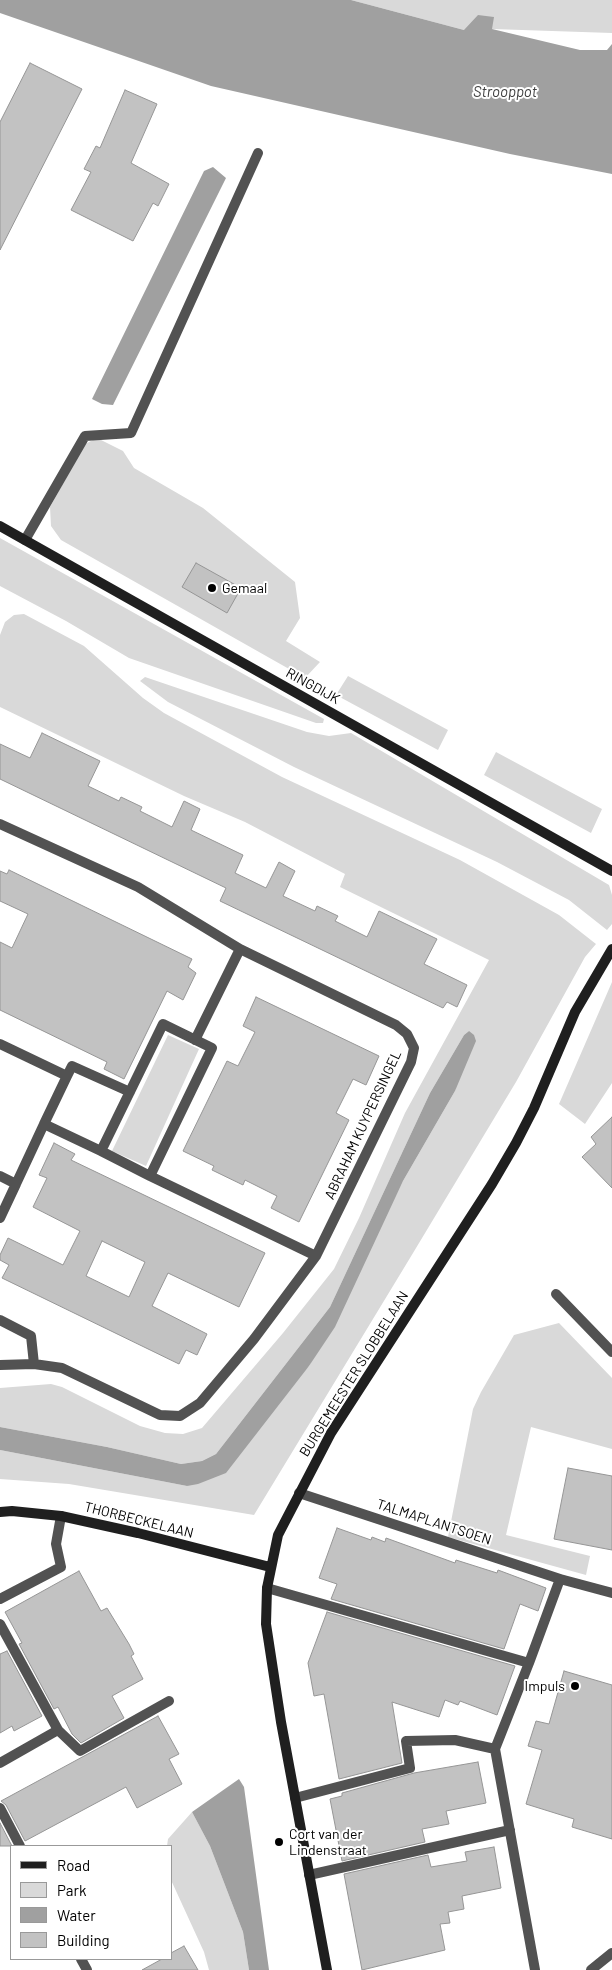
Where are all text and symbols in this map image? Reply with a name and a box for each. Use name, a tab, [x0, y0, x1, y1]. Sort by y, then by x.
water label: Strooppot	[473, 83, 537, 101]
place label: Gemaal	[222, 580, 267, 596]
marker: Gemaal	[206, 582, 218, 594]
street label: RINGDIJK	[283, 664, 343, 708]
street label: ABRAHAM KUYPERSINGEL	[321, 1048, 405, 1202]
street label: BURGEMEESTER SLOBBELAAN	[296, 1288, 412, 1460]
street label: TALMAPLANTSOEN	[374, 1496, 494, 1548]
street label: THORBECKELAAN	[83, 1498, 195, 1542]
place label: Impuls	[525, 1678, 565, 1694]
marker: Impuls	[569, 1680, 581, 1692]
place label: Cort van der Lindenstraat	[289, 1826, 367, 1858]
marker: Cort van der Lindenstraat	[273, 1836, 285, 1848]
legend	[10, 1845, 172, 1960]
text: Road	[57, 1856, 90, 1874]
text: Park	[57, 1881, 86, 1899]
text: Water	[57, 1906, 96, 1924]
text: Building	[57, 1931, 110, 1949]

